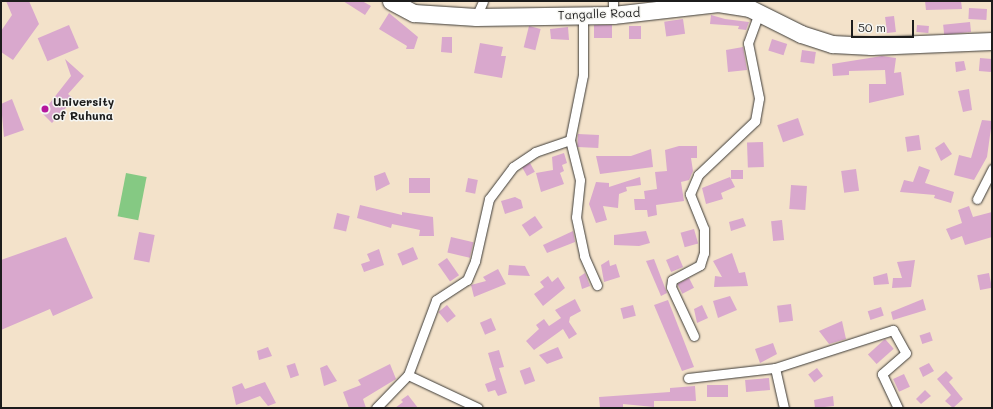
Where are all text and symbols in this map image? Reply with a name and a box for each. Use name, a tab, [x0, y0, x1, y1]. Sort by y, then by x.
street label: Tangalle Road	[558, 5, 640, 23]
scale bar	[853, 12, 916, 38]
text: 50 m	[858, 19, 886, 35]
place label: University of Ruhuna	[53, 95, 114, 123]
marker: University of Ruhuna	[40, 104, 50, 114]

